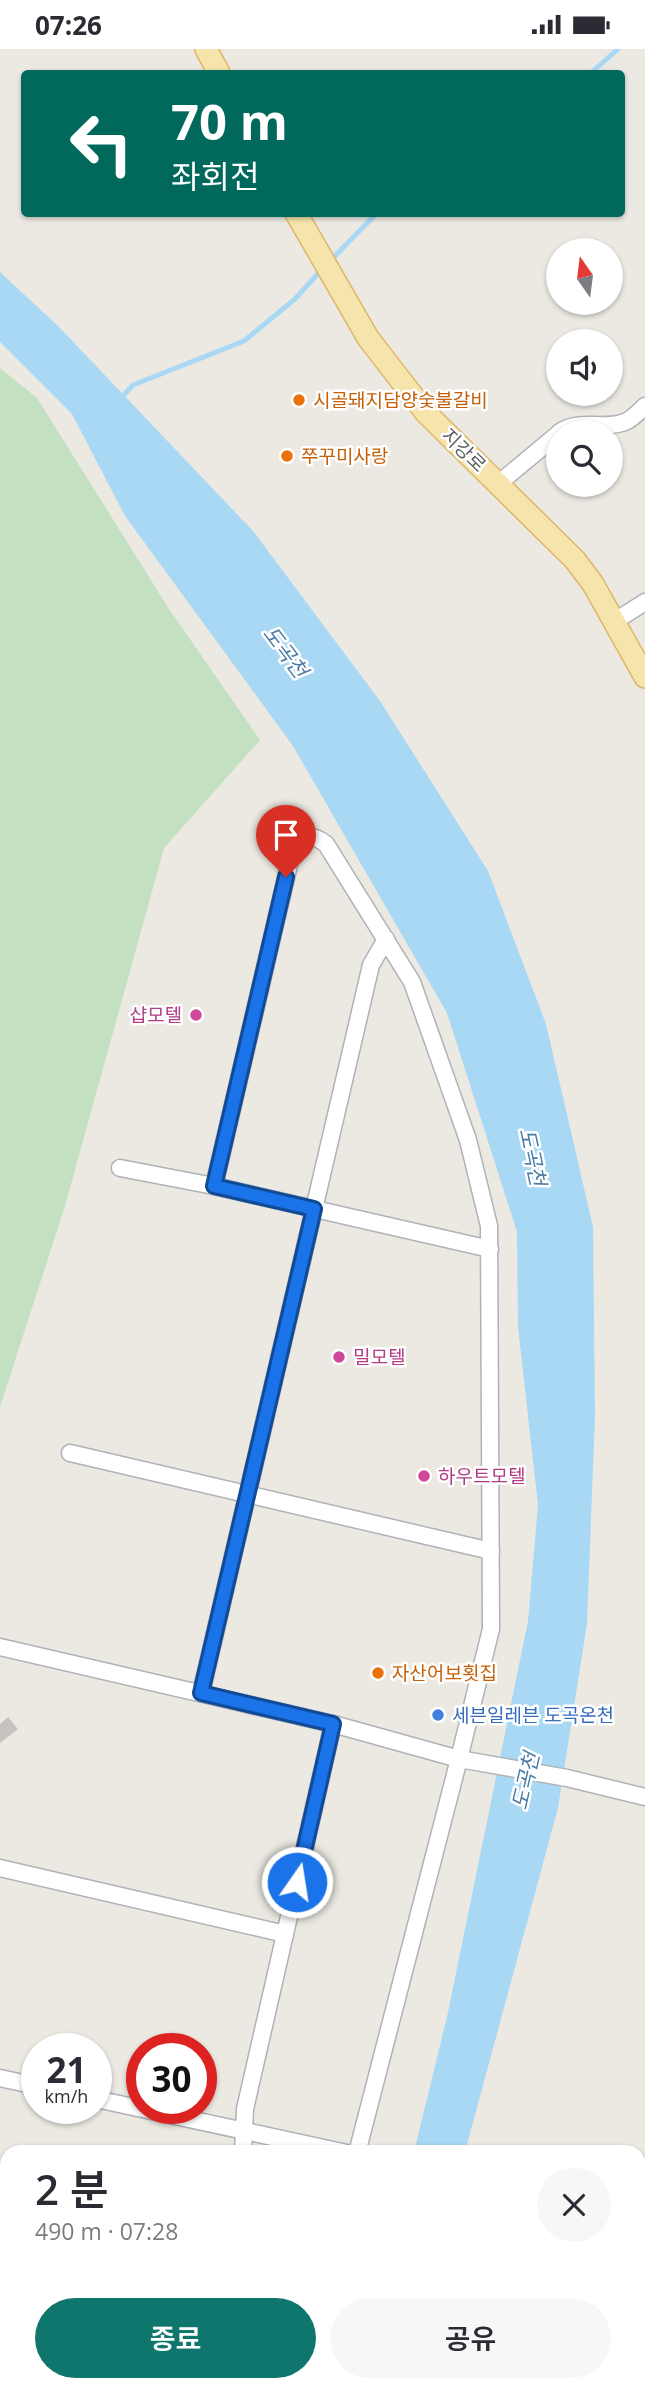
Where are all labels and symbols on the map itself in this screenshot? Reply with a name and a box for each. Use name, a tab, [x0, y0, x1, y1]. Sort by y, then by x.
north arrow	[546, 238, 623, 315]
place label: 시골돼지담양숯불갈비	[313, 387, 488, 413]
marker: 시골돼지담양숯불갈비	[291, 392, 307, 408]
street label: 지강로	[436, 422, 492, 478]
place label: 쭈꾸미사랑	[301, 443, 388, 469]
marker: 쭈꾸미사랑	[279, 448, 295, 464]
water label: 도곡천	[257, 620, 316, 685]
pin	[256, 805, 316, 877]
place label: 샵모텔	[130, 1002, 182, 1028]
marker: 샵모텔	[188, 1007, 204, 1023]
water label: 도곡천	[513, 1126, 553, 1191]
place label: 밀모텔	[353, 1344, 405, 1370]
marker: 밀모텔	[331, 1349, 347, 1365]
place label: 하우트모텔	[438, 1463, 525, 1489]
marker: 하우트모텔	[416, 1468, 432, 1484]
place label: 자산어보횟집	[392, 1660, 497, 1686]
marker: 자산어보횟집	[370, 1665, 386, 1681]
place label: 세븐일레븐 도곡온천	[452, 1702, 614, 1728]
marker: 세븐일레븐 도곡온천	[430, 1707, 446, 1723]
water label: 도곡천	[505, 1747, 546, 1812]
position arrow	[260, 1845, 334, 1919]
speed limit sign: 30	[126, 2033, 217, 2124]

